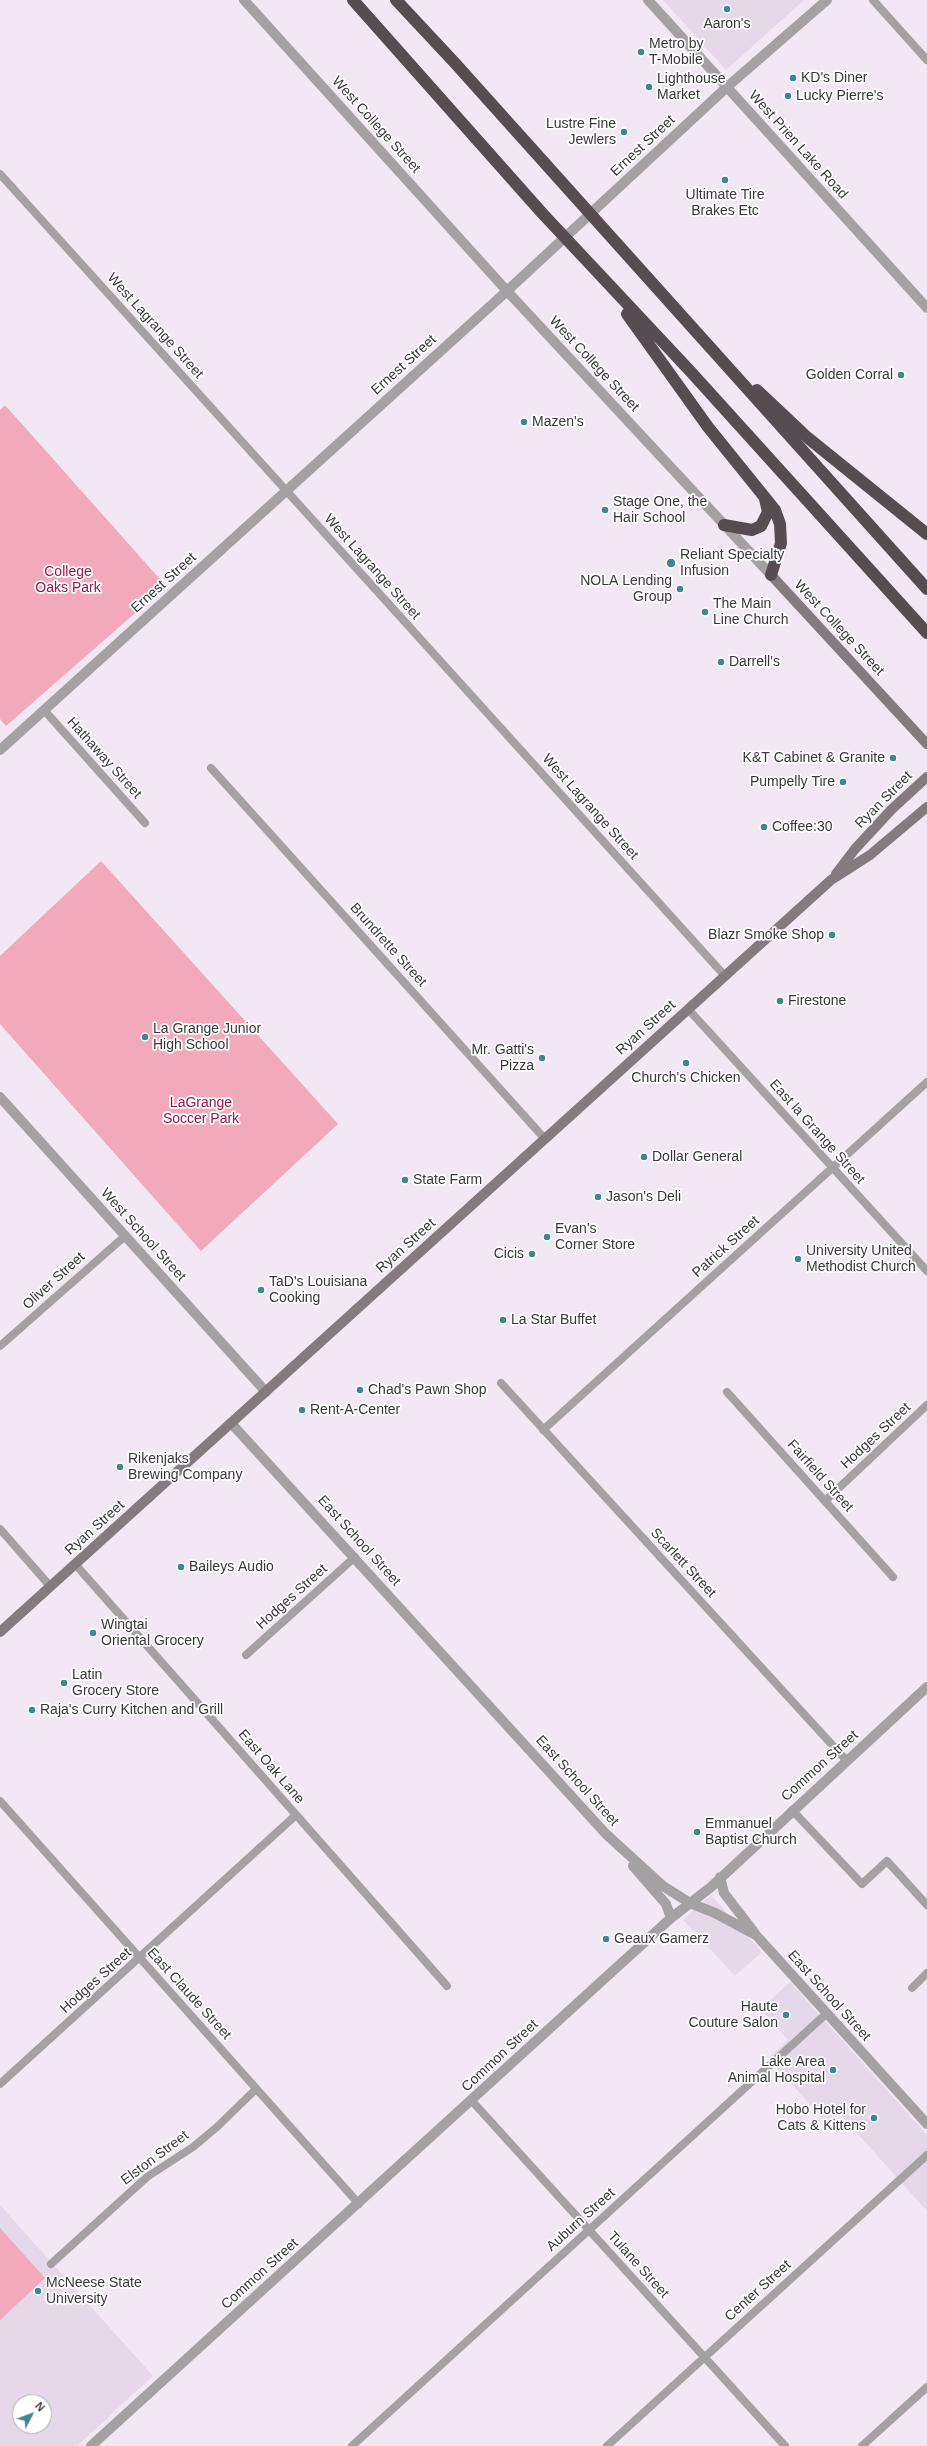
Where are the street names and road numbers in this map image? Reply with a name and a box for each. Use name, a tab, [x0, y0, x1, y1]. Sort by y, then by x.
street label: West College Street	[328, 73, 424, 177]
street label: West Prien Lake Road	[745, 87, 851, 203]
street label: Ernest Street	[607, 112, 679, 180]
street label: West Lagrange Street	[103, 270, 207, 382]
street label: West College Street	[545, 313, 643, 415]
street label: Ernest Street	[368, 331, 440, 399]
street label: West Lagrange Street	[320, 511, 424, 623]
street label: Ernest Street	[128, 549, 200, 617]
street label: West College Street	[790, 577, 888, 679]
street label: Hathaway Street	[63, 714, 145, 802]
street label: West Lagrange Street	[538, 751, 642, 863]
street label: Ryan Street	[852, 768, 916, 832]
street label: Brundrette Street	[346, 900, 430, 990]
street label: Ryan Street	[613, 997, 679, 1059]
street label: East la Grange Street	[766, 1076, 868, 1188]
street label: West School Street	[97, 1185, 189, 1285]
street label: Patrick Street	[689, 1213, 763, 1281]
street label: Ryan Street	[373, 1215, 439, 1277]
street label: Oliver Street	[19, 1249, 89, 1313]
street label: Hodges Street	[838, 1399, 914, 1473]
street label: Fairfield Street	[783, 1437, 857, 1515]
street label: East School Street	[314, 1492, 404, 1590]
street label: Ryan Street	[62, 1497, 128, 1559]
street label: Scarlett Street	[647, 1525, 719, 1601]
street label: Hodges Street	[253, 1561, 331, 1633]
street label: East Oak Lane	[234, 1727, 308, 1807]
street label: Common Street	[778, 1727, 862, 1805]
street label: East School Street	[532, 1732, 622, 1830]
street label: Hodges Street	[57, 1945, 135, 2017]
street label: East Claude Street	[143, 1945, 235, 2043]
street label: East School Street	[784, 1947, 874, 2045]
street label: Common Street	[458, 2016, 542, 2096]
street label: Elston Street	[118, 2127, 192, 2189]
street label: Auburn Street	[543, 2185, 619, 2255]
street label: Tulane Street	[604, 2228, 672, 2302]
street label: Common Street	[218, 2235, 302, 2313]
street label: Center Street	[721, 2257, 795, 2325]

